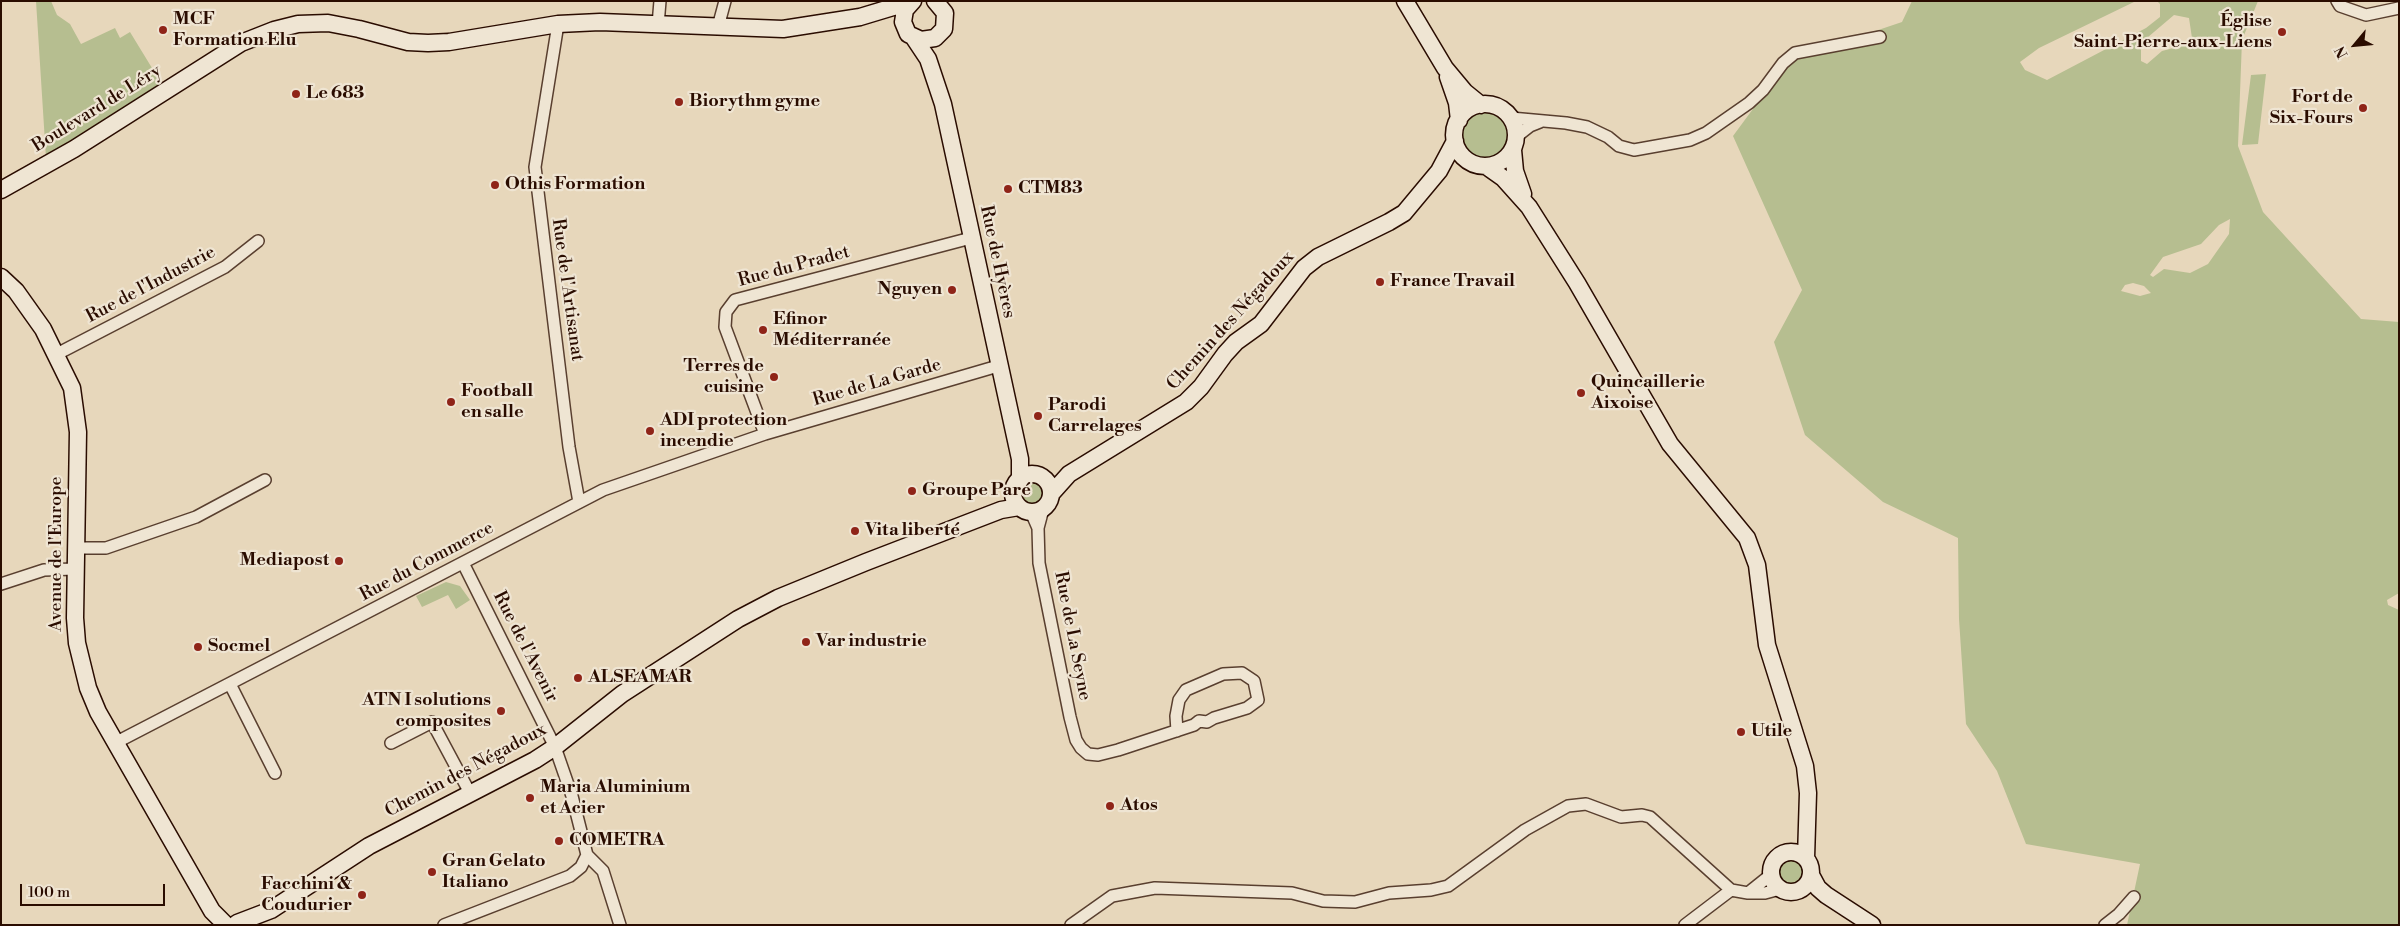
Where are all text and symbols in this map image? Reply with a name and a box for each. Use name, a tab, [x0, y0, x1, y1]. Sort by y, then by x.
place label: MCF Formation Elu	[173, 9, 296, 52]
place label: Église Saint-Pierre-aux-Liens	[2074, 11, 2272, 54]
north arrow	[2330, 20, 2380, 70]
marker: MCF Formation Elu	[157, 24, 169, 36]
marker: Église Saint-Pierre-aux-Liens	[2276, 26, 2288, 38]
text: N	[2331, 43, 2352, 61]
street label: Boulevard de Léry	[28, 61, 166, 157]
place label: Le 683	[306, 83, 364, 105]
place label: Fort de Six-Fours	[2270, 87, 2353, 130]
marker: Le 683	[290, 88, 302, 100]
place label: Biorythm gyme	[689, 91, 820, 113]
marker: Biorythm gyme	[673, 96, 685, 108]
marker: Fort de Six-Fours	[2357, 102, 2369, 114]
place label: Othis Formation	[505, 174, 645, 196]
place label: CTM83	[1018, 178, 1083, 200]
marker: Othis Formation	[489, 179, 501, 191]
marker: CTM83	[1002, 183, 1014, 195]
street label: Rue de Hyères	[974, 204, 1020, 320]
street label: Rue de l'Artisanat	[546, 217, 588, 363]
street label: Rue de l'Industrie	[83, 242, 219, 328]
street label: Rue du Pradet	[736, 242, 852, 292]
street label: Chemin des Négadoux	[1163, 247, 1299, 395]
place label: France Travail	[1390, 271, 1515, 293]
marker: France Travail	[1374, 276, 1386, 288]
place label: Nguyen	[877, 279, 942, 301]
marker: Nguyen	[946, 284, 958, 296]
place label: Efinor Méditerranée	[773, 309, 891, 352]
marker: Efinor Méditerranée	[757, 324, 769, 336]
street label: Rue de La Garde	[810, 354, 944, 412]
place label: Terres de cuisine	[683, 356, 764, 398]
marker: Terres de cuisine	[768, 371, 780, 383]
place label: Quincaillerie Aixoise	[1591, 372, 1705, 414]
place label: Football en salle	[461, 381, 533, 424]
marker: Quincaillerie Aixoise	[1575, 387, 1587, 399]
place label: Parodi Carrelages	[1048, 395, 1142, 438]
marker: Football en salle	[445, 396, 457, 408]
place label: ADI protection incendie	[660, 410, 787, 452]
marker: Parodi Carrelages	[1032, 410, 1044, 422]
marker: ADI protection incendie	[644, 425, 656, 437]
street label: Avenue de l'Europe	[46, 476, 68, 632]
place label: Groupe Paré	[922, 480, 1031, 502]
marker: Groupe Paré	[906, 485, 918, 497]
street label: Rue du Commerce	[356, 518, 498, 606]
place label: Vita liberté	[865, 520, 960, 542]
marker: Vita liberté	[849, 525, 861, 537]
place label: Mediapost	[239, 550, 329, 572]
marker: Mediapost	[333, 555, 345, 567]
street label: Rue de La Seyne	[1049, 570, 1095, 702]
street label: Rue de l'Avenir	[488, 588, 562, 706]
place label: Var industrie	[816, 631, 927, 653]
place label: Socmel	[208, 636, 270, 658]
marker: Var industrie	[800, 636, 812, 648]
marker: Socmel	[192, 641, 204, 653]
place label: ALSEAMAR	[588, 667, 692, 689]
marker: ALSEAMAR	[572, 672, 584, 684]
place label: ATN I solutions composites	[362, 690, 491, 732]
marker: ATN I solutions composites	[495, 705, 507, 717]
street label: Chemin des Négadoux	[382, 719, 550, 823]
place label: Utile	[1751, 721, 1792, 743]
marker: Utile	[1735, 726, 1747, 738]
place label: Maria Aluminium et Acier	[540, 777, 690, 820]
marker: Maria Aluminium et Acier	[524, 792, 536, 804]
place label: Atos	[1120, 795, 1158, 817]
marker: Atos	[1104, 800, 1116, 812]
place label: COMETRA	[569, 830, 665, 852]
marker: COMETRA	[553, 835, 565, 847]
place label: Gran Gelato Italiano	[442, 851, 546, 894]
marker: Gran Gelato Italiano	[426, 866, 438, 878]
scale bar	[22, 874, 168, 906]
place label: Facchini & Coudurier	[261, 874, 352, 916]
text: 100 m	[28, 883, 70, 902]
marker: Facchini & Coudurier	[356, 889, 368, 901]

